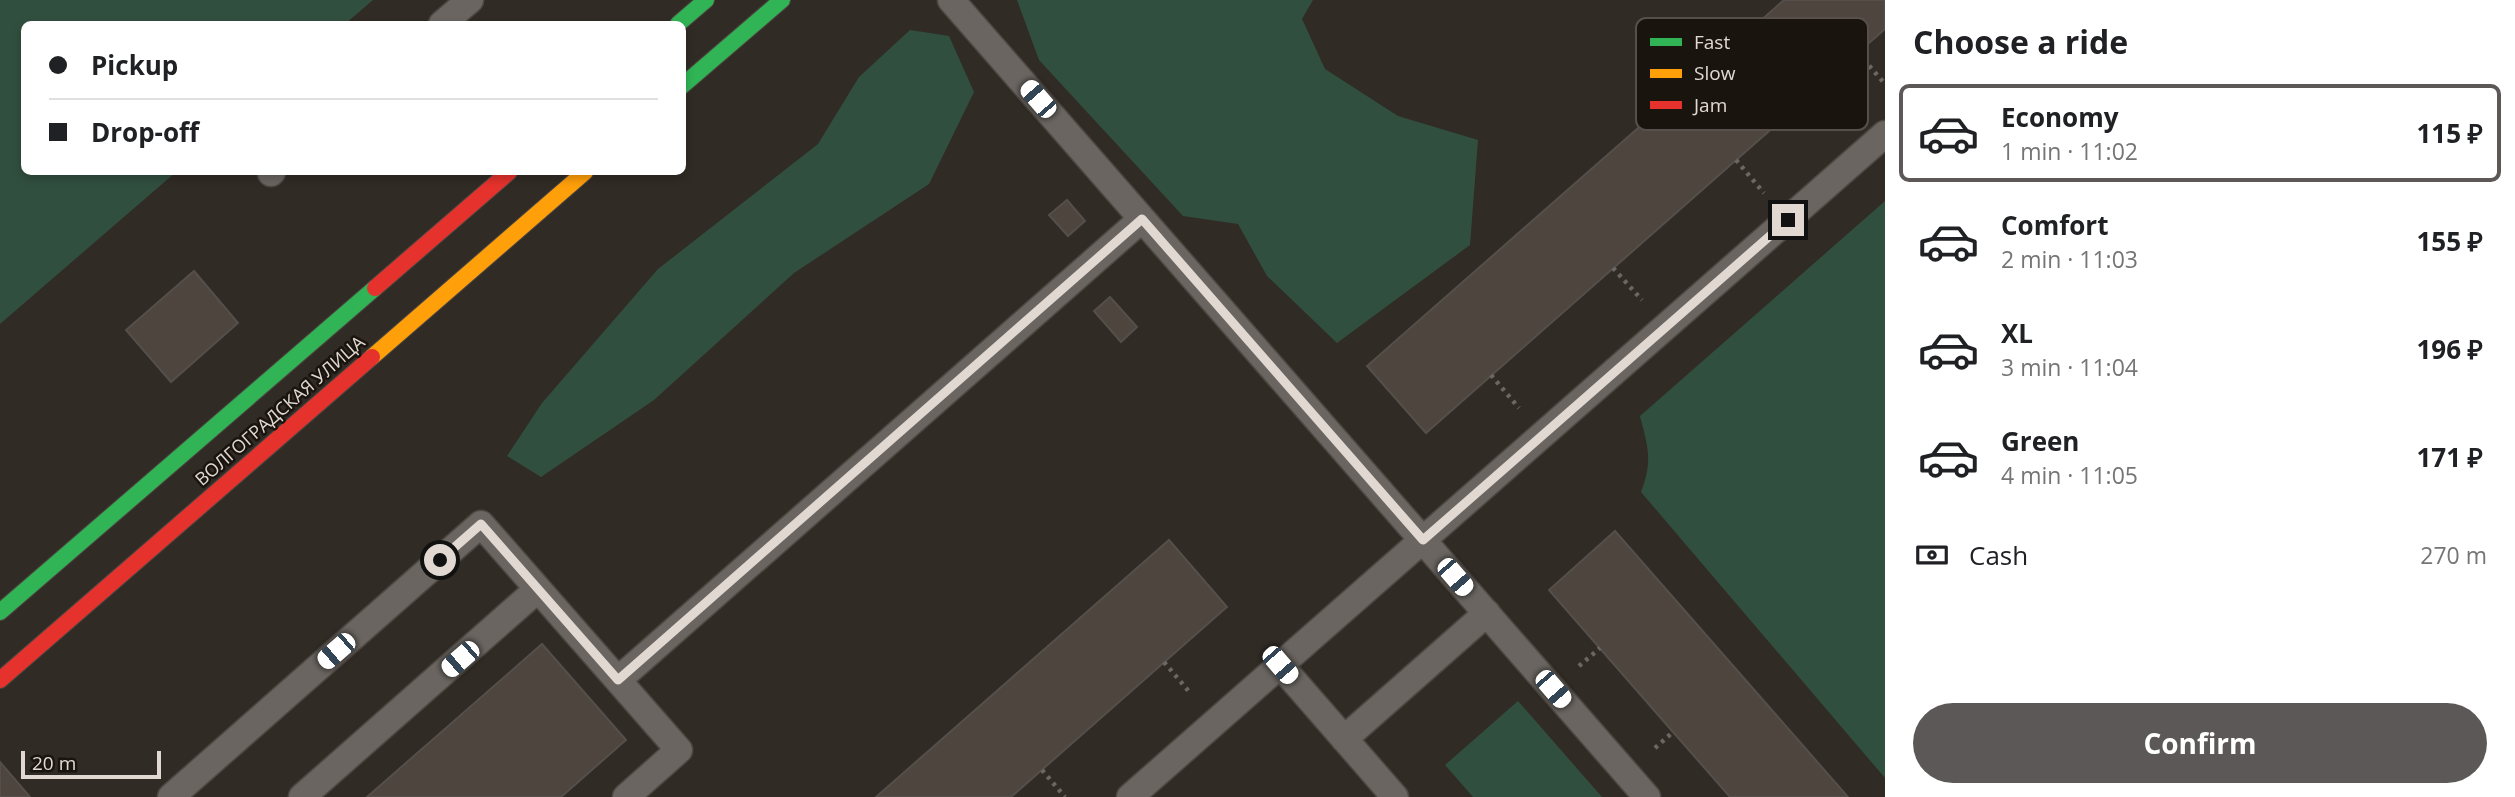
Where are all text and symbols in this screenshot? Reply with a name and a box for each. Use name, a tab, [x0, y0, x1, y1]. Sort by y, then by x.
legend	[1636, 18, 1868, 130]
text: Choose a ride	[1913, 20, 2128, 63]
text: Fast	[1694, 29, 1730, 55]
text: Pickup	[91, 47, 178, 83]
text: Slow	[1694, 60, 1736, 86]
car	[1017, 76, 1060, 122]
text: Jam	[1692, 92, 1727, 118]
text: Economy	[2001, 99, 2119, 135]
icon: car	[1917, 102, 1980, 165]
text: Drop-off	[91, 114, 199, 150]
text: 115 ₽	[2417, 115, 2483, 151]
text: 1 min · 11:02	[2001, 135, 2138, 167]
route end	[1772, 204, 1804, 236]
text: Comfort	[2001, 207, 2108, 243]
icon: car	[1917, 210, 1980, 273]
text: 155 ₽	[2417, 223, 2483, 259]
text: 2 min · 11:03	[2001, 243, 2138, 275]
text: XL	[2001, 315, 2033, 351]
icon: car	[1917, 318, 1980, 381]
street label: ВОЛГОГРАДСКАЯ УЛИЦА	[189, 329, 370, 491]
text: 196 ₽	[2417, 331, 2483, 367]
text: 3 min · 11:04	[2001, 351, 2138, 383]
text: Green	[2001, 423, 2079, 459]
icon: car	[1917, 426, 1980, 489]
text: 171 ₽	[2417, 439, 2483, 475]
text: 4 min · 11:05	[2001, 459, 2138, 491]
icon: cash	[1913, 536, 1951, 574]
text: Cash	[1969, 537, 2028, 573]
text: 270 m	[2420, 539, 2487, 571]
route start	[424, 544, 456, 576]
car	[1434, 554, 1477, 600]
car	[314, 629, 359, 673]
car	[438, 637, 483, 681]
car	[1259, 642, 1302, 688]
car	[1532, 666, 1575, 712]
button: Confirm	[1913, 703, 2487, 783]
scale bar	[21, 748, 161, 780]
text: 20 m	[32, 750, 76, 776]

